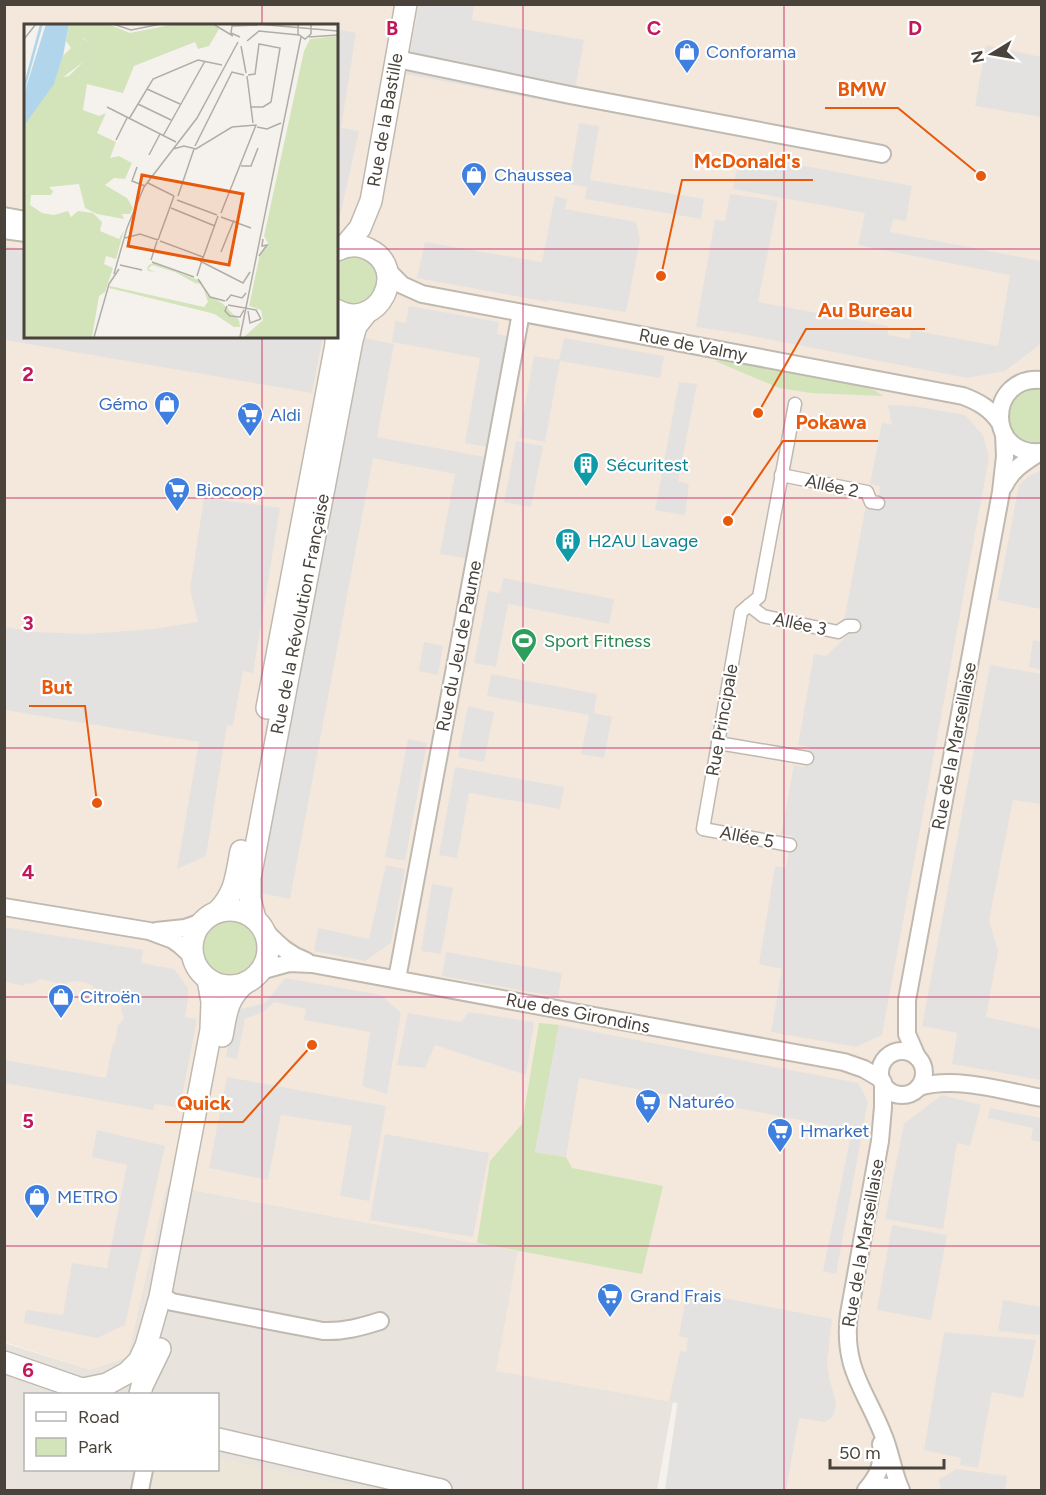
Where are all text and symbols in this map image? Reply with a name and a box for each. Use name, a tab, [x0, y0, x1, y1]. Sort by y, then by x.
text: B	[386, 16, 398, 40]
text: C	[647, 16, 661, 40]
text: D	[908, 16, 922, 40]
inset map	[24, 24, 338, 338]
north arrow	[962, 24, 1022, 84]
shop icon: Conforama	[672, 37, 702, 75]
place label: Conforama	[706, 41, 796, 63]
text: N	[967, 49, 988, 65]
street label: Rue de la Bastille	[362, 51, 408, 189]
callout: BMW	[825, 70, 898, 108]
text: BMW	[837, 77, 887, 101]
callout: McDonald's	[682, 142, 813, 180]
text: McDonald's	[694, 149, 800, 173]
shop icon: Chaussea	[459, 160, 489, 198]
place label: Chaussea	[494, 164, 572, 186]
callout: Au Bureau	[806, 291, 925, 329]
text: Au Bureau	[818, 298, 912, 322]
street label: Rue de Valmy	[637, 324, 750, 366]
text: 2	[22, 362, 34, 386]
shop icon: Gémo	[152, 389, 182, 427]
place label: Gémo	[99, 393, 148, 415]
supermarket icon: Aldi	[235, 400, 265, 438]
callout: Pokawa	[783, 403, 878, 441]
place label: Aldi	[270, 404, 301, 426]
text: Pokawa	[795, 410, 867, 434]
building icon: Sécuritest	[571, 450, 601, 488]
place label: Sécuritest	[606, 454, 689, 476]
street label: Allée 2	[803, 470, 861, 502]
supermarket icon: Biocoop	[162, 475, 192, 513]
place label: Biocoop	[196, 479, 263, 501]
street label: Rue de la Révolution Française	[266, 492, 334, 736]
building icon: H2AU Lavage	[553, 526, 583, 564]
place label: H2AU Lavage	[588, 530, 698, 552]
street label: Rue du Jeu de Paume	[432, 559, 486, 733]
street label: Allée 3	[771, 608, 829, 640]
text: 3	[22, 611, 34, 635]
sports icon: Sport Fitness	[509, 626, 539, 664]
place label: Sport Fitness	[544, 630, 651, 652]
street label: Rue de la Marseillaise	[927, 660, 981, 832]
street label: Rue Principale	[701, 662, 743, 778]
callout: But	[29, 668, 85, 706]
text: But	[41, 675, 73, 699]
street label: Allée 5	[718, 821, 776, 853]
text: 4	[22, 860, 35, 884]
shop icon: Citroën	[46, 982, 76, 1020]
place label: Citroën	[80, 986, 140, 1008]
street label: Rue des Girondins	[504, 988, 652, 1038]
callout: Quick	[165, 1084, 243, 1122]
supermarket icon: Naturéo	[633, 1087, 663, 1125]
text: Quick	[177, 1091, 231, 1115]
place label: Naturéo	[668, 1091, 734, 1113]
text: 5	[22, 1109, 34, 1133]
supermarket icon: Hmarket	[765, 1116, 795, 1154]
place label: Hmarket	[800, 1120, 869, 1142]
street label: Rue de la Marseillaise	[837, 1157, 889, 1329]
shop icon: METRO	[22, 1182, 52, 1220]
place label: METRO	[57, 1186, 118, 1208]
supermarket icon: Grand Frais	[595, 1281, 625, 1319]
place label: Grand Frais	[630, 1285, 721, 1307]
text: 6	[22, 1358, 34, 1382]
legend	[24, 1393, 219, 1471]
text: Road	[78, 1406, 119, 1428]
scale bar	[830, 1432, 944, 1470]
text: Park	[78, 1436, 113, 1458]
text: 50 m	[839, 1442, 881, 1464]

